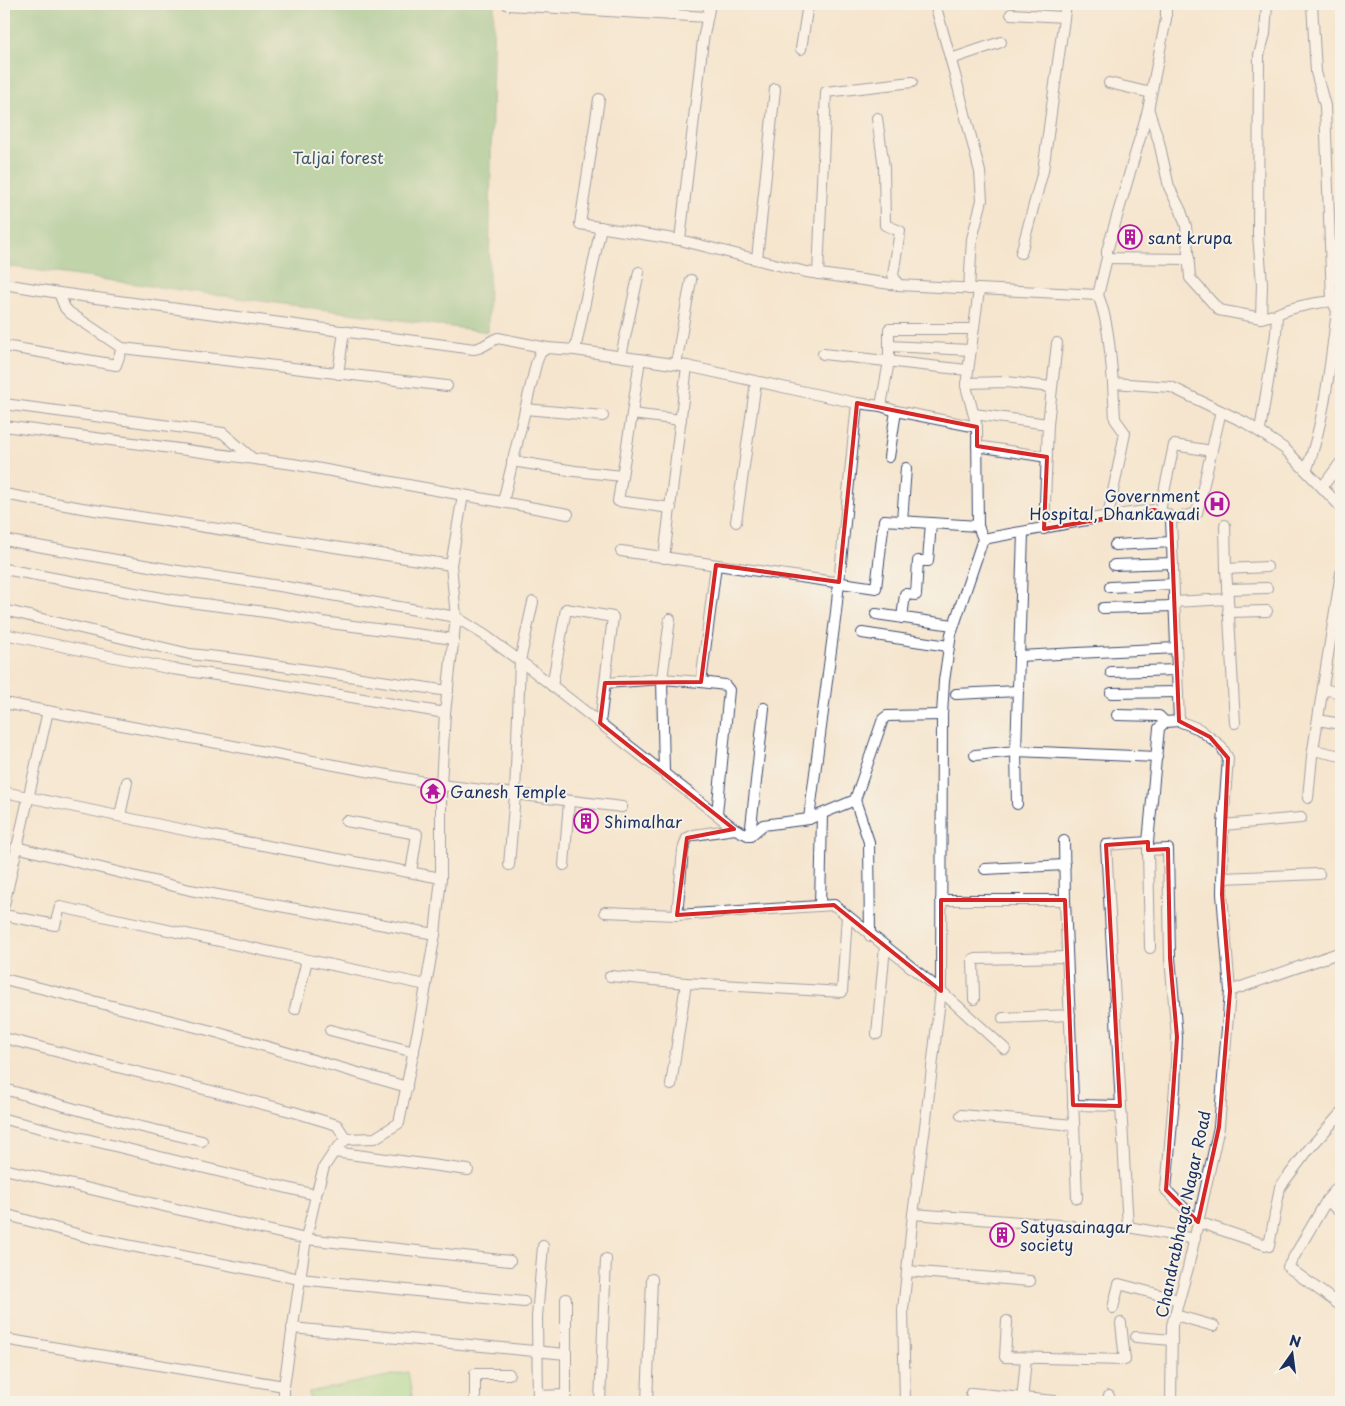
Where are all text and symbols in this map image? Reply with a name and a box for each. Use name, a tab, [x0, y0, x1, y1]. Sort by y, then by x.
park label: Taljai forest	[292, 145, 384, 169]
building icon: sant krupa	[1117, 224, 1143, 250]
place label: sant krupa	[1148, 225, 1232, 249]
place label: Government Hospital, Dhankawadi	[1030, 483, 1200, 525]
hospital icon: Government Hospital, Dhankawadi	[1204, 491, 1230, 517]
temple icon: Ganesh Temple	[420, 778, 446, 804]
place label: Ganesh Temple	[450, 779, 566, 803]
building icon: Shimalhar	[573, 808, 599, 834]
place label: Shimalhar	[604, 809, 683, 833]
street label: Chandrabhaga Nagar Road	[1148, 1108, 1216, 1320]
place label: Satyasainagar society	[1020, 1214, 1133, 1256]
building icon: Satyasainagar society	[989, 1222, 1015, 1248]
north arrow	[1268, 1328, 1318, 1378]
text: N	[1287, 1329, 1303, 1352]

